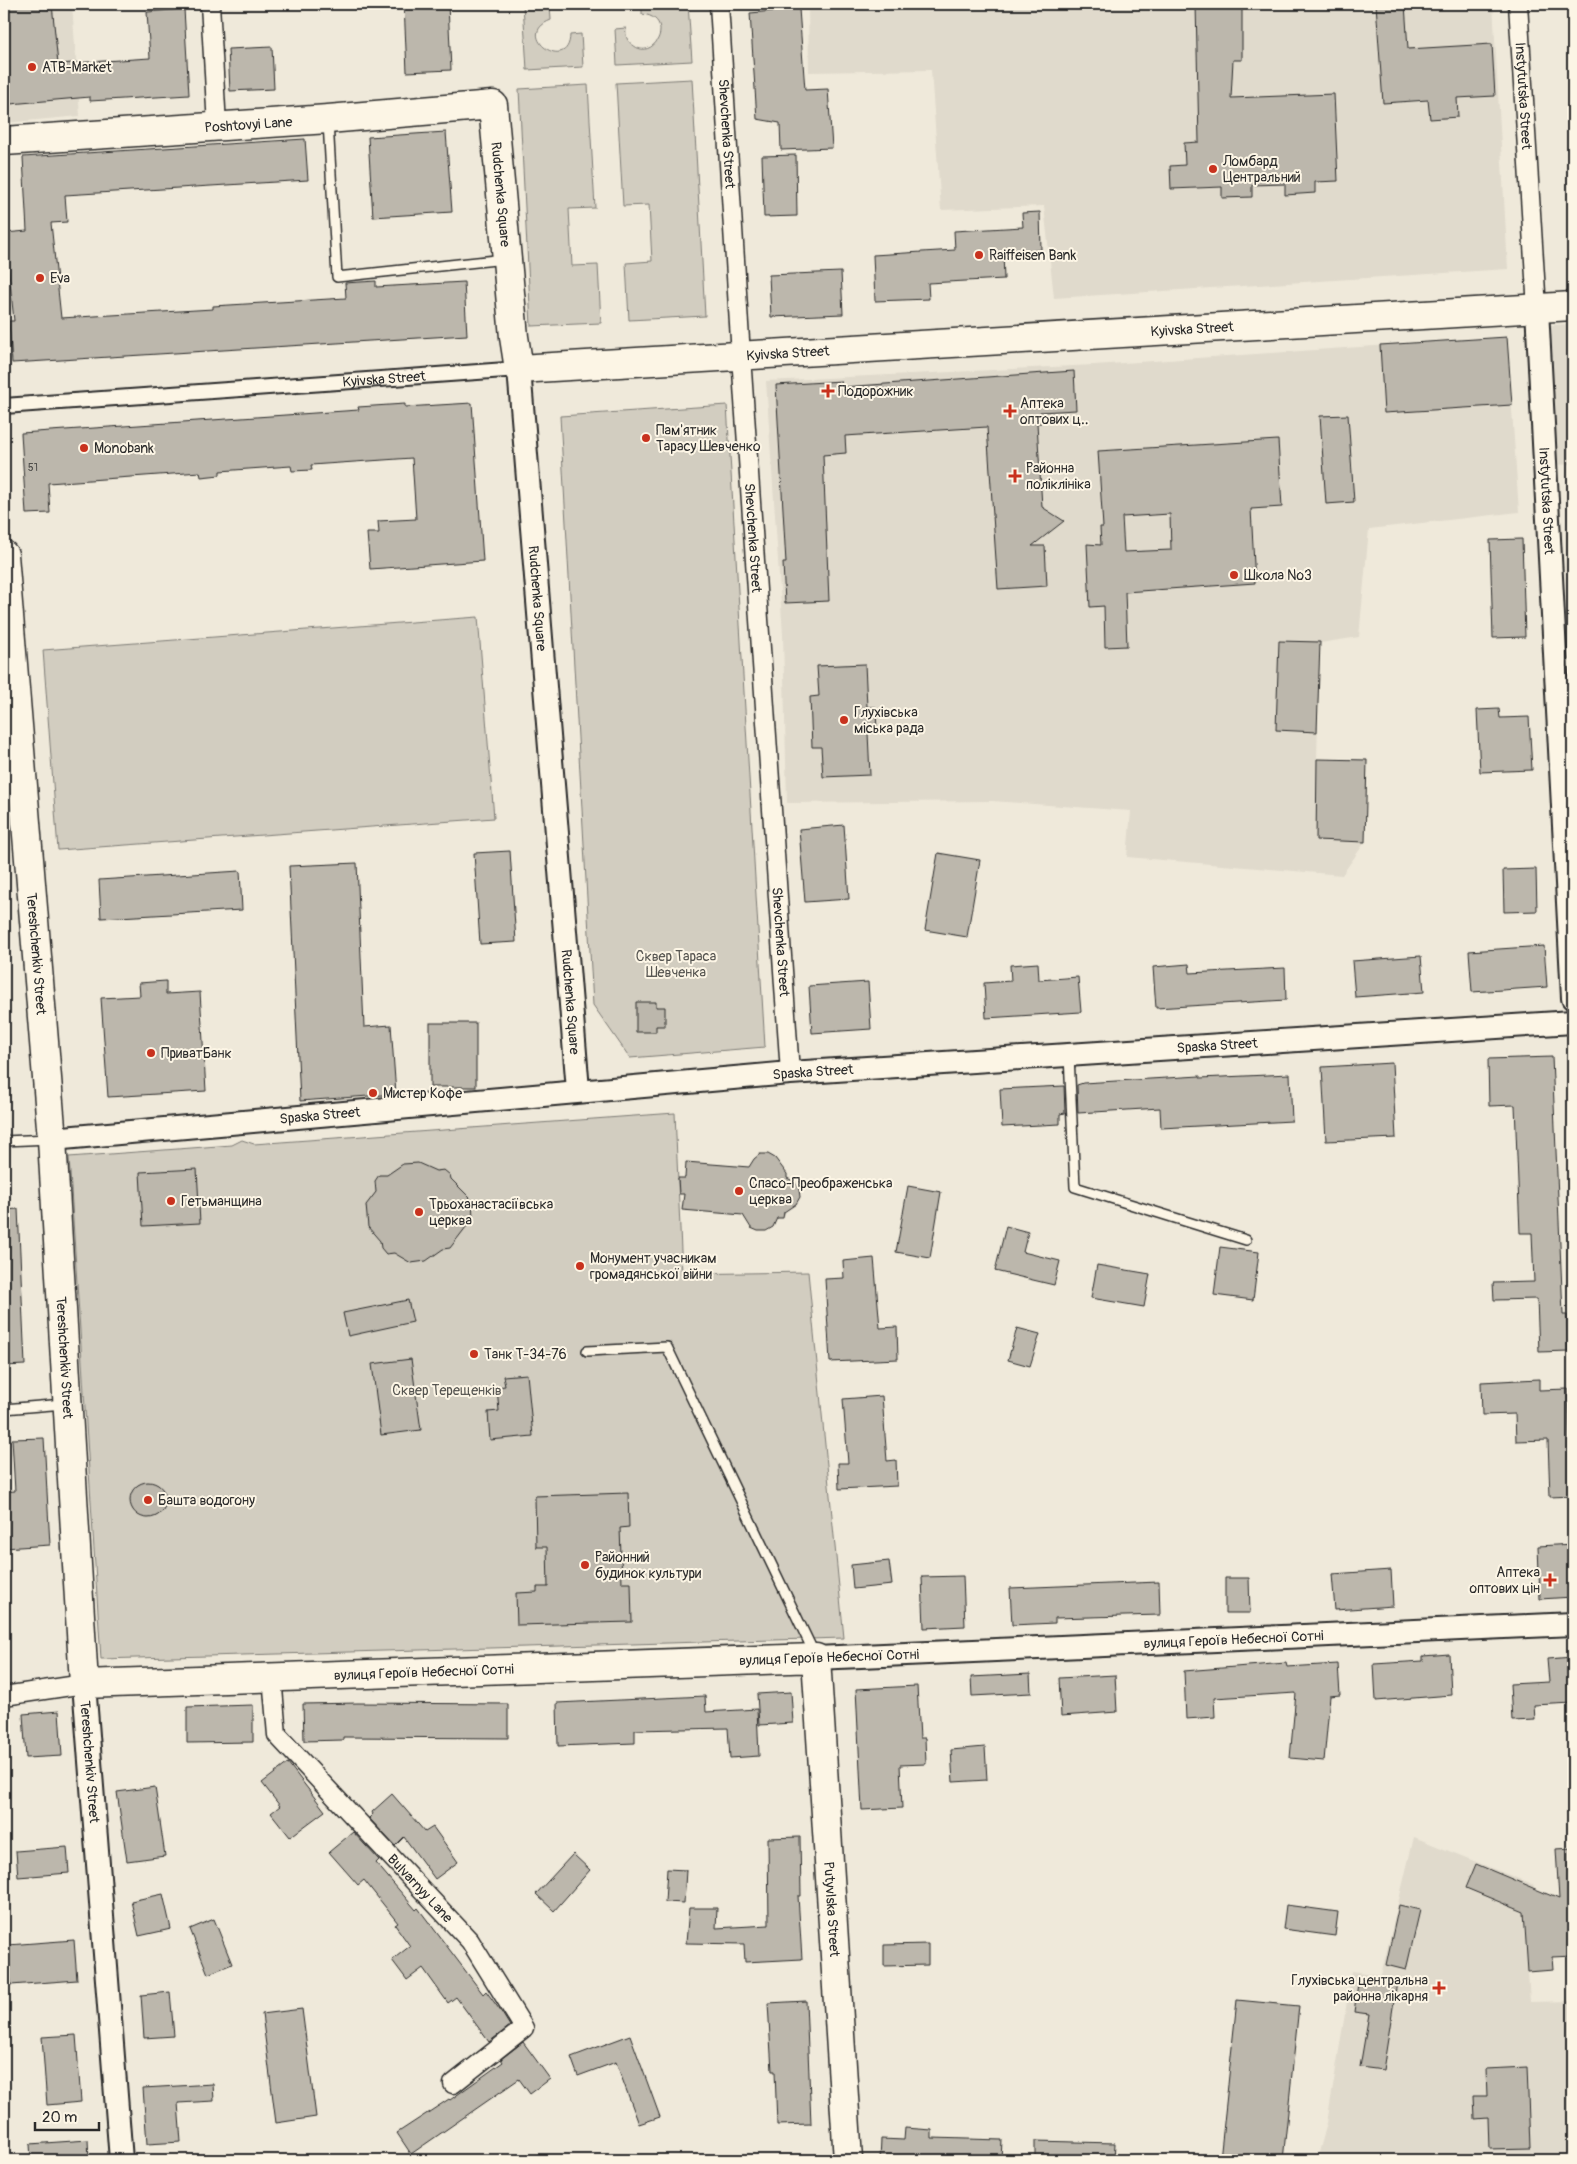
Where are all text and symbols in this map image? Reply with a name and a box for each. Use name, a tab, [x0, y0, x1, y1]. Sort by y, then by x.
street label: Instytutska Street	[1511, 42, 1535, 150]
place label: ATB-Market	[42, 59, 112, 76]
marker: ATB-Market	[26, 61, 38, 73]
street label: Shevchenka Street	[715, 79, 739, 189]
street label: Poshtovyi Lane	[204, 113, 293, 136]
street label: Rudchenka Square	[487, 141, 514, 248]
place label: Ломбард Центральний	[1222, 153, 1301, 186]
marker: Ломбард Центральний	[1207, 163, 1219, 175]
place label: Raiffeisen Bank	[989, 247, 1076, 264]
marker: Raiffeisen Bank	[973, 249, 985, 261]
place label: Eva	[50, 270, 70, 287]
marker: Eva	[34, 272, 46, 284]
street label: Kyivska Street	[1150, 318, 1235, 340]
street label: Kyivska Street	[746, 342, 830, 364]
street label: Kyivska Street	[342, 368, 427, 391]
place label: Подорожник	[838, 383, 913, 400]
marker: Подорожник	[822, 385, 834, 397]
place label: Аптека оптових ц‥	[1020, 395, 1089, 428]
marker: Аптека оптових ц‥	[1004, 405, 1016, 417]
place label: Пам'ятник Тарасу Шевченко	[656, 422, 761, 455]
marker: Пам'ятник Тарасу Шевченко	[640, 432, 652, 444]
place label: Monobank	[94, 440, 154, 457]
marker: Monobank	[78, 442, 90, 454]
street label: Instytutska Street	[1535, 447, 1558, 555]
place label: Районна поліклініка	[1026, 460, 1091, 493]
house number: 51	[28, 461, 38, 474]
marker: Районна поліклініка	[1008, 469, 1022, 483]
street label: Shevchenka Street	[741, 483, 765, 594]
street label: Rudchenka Square	[524, 545, 550, 652]
place label: Школа №3	[1244, 567, 1312, 584]
marker: Школа №3	[1228, 569, 1240, 581]
place label: Глухівська міська рада	[854, 704, 924, 737]
marker: Глухівська міська рада	[838, 714, 850, 726]
street label: Shevchenka Street	[768, 887, 793, 998]
street label: Tereshchenkiv Street	[23, 892, 50, 1016]
park label: Сквер Тараса Шевченка	[636, 948, 716, 981]
street label: Rudchenka Square	[558, 949, 583, 1055]
street label: Spaska Street	[1176, 1035, 1258, 1057]
place label: ПриватБанк	[161, 1045, 232, 1062]
marker: ПриватБанк	[145, 1047, 157, 1059]
street label: Spaska Street	[772, 1061, 854, 1084]
place label: Мистер Кофе	[383, 1085, 462, 1102]
marker: Мистер Кофе	[367, 1087, 379, 1099]
street label: Spaska Street	[279, 1103, 361, 1128]
place label: Спасо-Преображенська церква	[749, 1175, 893, 1208]
marker: Спасо-Преображенська церква	[733, 1185, 745, 1197]
place label: Гетьманщина	[181, 1193, 262, 1210]
marker: Гетьманщина	[165, 1195, 177, 1207]
place label: Трьоханастасіївська церква	[429, 1196, 553, 1229]
marker: Трьоханастасіївська церква	[413, 1206, 425, 1218]
place label: Монумент учасникам громадянської війни	[590, 1250, 717, 1283]
marker: Монумент учасникам громадянської війни	[574, 1260, 586, 1272]
street label: Tereshchenkiv Street	[52, 1296, 76, 1420]
place label: Танк Т-34-76	[484, 1346, 567, 1363]
marker: Танк Т-34-76	[468, 1348, 480, 1360]
park label: Сквер Терещенків	[392, 1382, 502, 1399]
place label: Башта водогону	[158, 1492, 255, 1509]
marker: Башта водогону	[142, 1494, 154, 1506]
place label: Районний будинок культури	[595, 1549, 701, 1582]
marker: Районний будинок культури	[579, 1559, 591, 1571]
place label: Аптека оптових цін	[1469, 1564, 1540, 1597]
marker: Аптека оптових цін	[1544, 1574, 1556, 1586]
street label: вулиця Героїв Небесної Сотні	[1143, 1627, 1325, 1652]
street label: вулиця Героїв Небесної Сотні	[739, 1646, 920, 1669]
street label: вулиця Героїв Небесної Сотні	[334, 1661, 515, 1684]
street label: Tereshchenkiv Street	[76, 1700, 103, 1824]
street label: Bulvarnyy Lane	[384, 1851, 456, 1926]
street label: Putyvlska Street	[820, 1861, 843, 1958]
place label: Глухівська центральна районна лікарня	[1291, 1972, 1428, 2005]
marker: Глухівська центральна районна лікарня	[1432, 1981, 1446, 1995]
scale bar	[35, 2099, 99, 2131]
text: 20 m	[42, 2108, 77, 2127]

